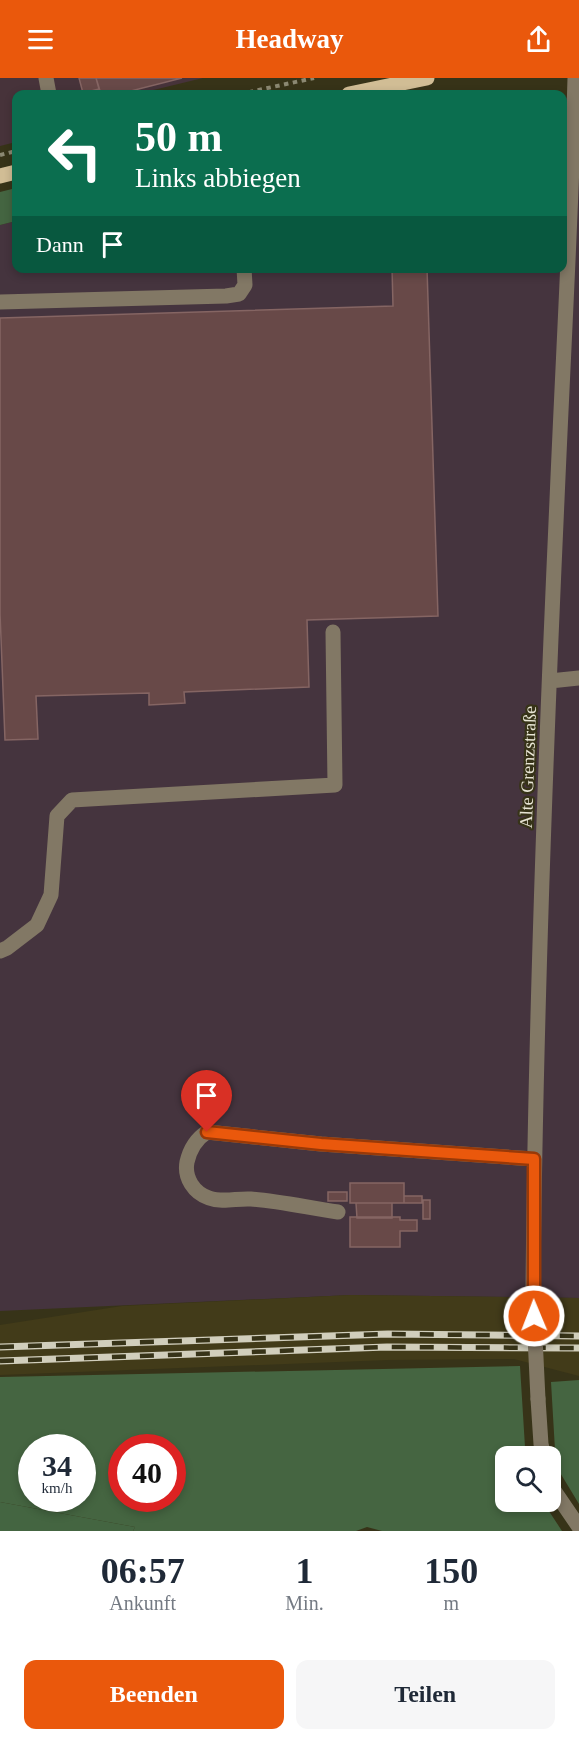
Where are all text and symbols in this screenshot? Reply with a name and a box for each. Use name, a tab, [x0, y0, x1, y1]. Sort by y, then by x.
icon: menu	[24, 23, 57, 56]
icon: share	[522, 23, 555, 56]
text: Headway	[236, 24, 344, 54]
icon: left	[36, 114, 114, 192]
text: 50 m	[135, 114, 223, 160]
text: Links abbiegen	[135, 163, 301, 193]
icon: arrive	[96, 228, 129, 261]
text: Dann	[36, 232, 84, 257]
street label: Alte Grenzstraße	[516, 705, 540, 829]
pin	[181, 1070, 232, 1132]
icon: arrive	[190, 1079, 223, 1112]
position arrow	[502, 1284, 566, 1348]
speed limit sign: 40	[108, 1434, 186, 1512]
map controls	[495, 1446, 561, 1512]
button: search	[495, 1446, 561, 1512]
text: 34	[42, 1449, 72, 1482]
text: km/h	[42, 1480, 72, 1496]
text: 06:57	[101, 1551, 185, 1591]
text: 1	[295, 1551, 313, 1591]
text: 150	[424, 1551, 478, 1591]
text: Ankunft	[109, 1592, 176, 1614]
text: Min.	[285, 1592, 324, 1614]
text: m	[444, 1592, 459, 1614]
button: Beenden	[24, 1660, 284, 1729]
button: Teilen	[296, 1660, 555, 1729]

